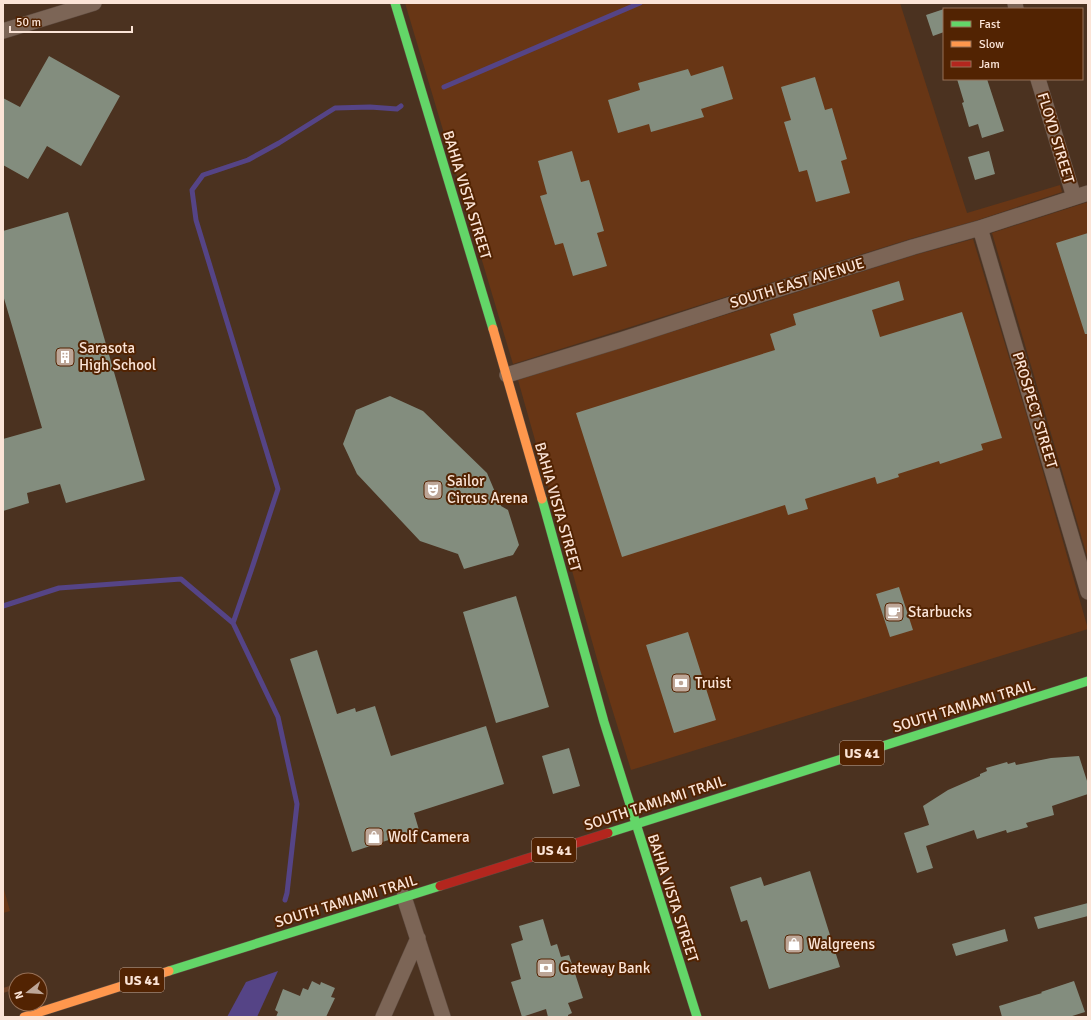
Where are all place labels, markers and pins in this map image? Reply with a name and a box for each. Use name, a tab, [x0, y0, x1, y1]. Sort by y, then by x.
place label: Sarasota High School	[79, 339, 156, 374]
building icon: Sarasota High School	[54, 346, 76, 368]
place label: Sailor Circus Arena	[447, 472, 528, 507]
theatre icon: Sailor Circus Arena	[422, 479, 444, 501]
cafe icon: Starbucks	[883, 601, 905, 623]
place label: Starbucks	[908, 603, 972, 621]
bank icon: Truist	[670, 672, 692, 694]
place label: Truist	[695, 674, 731, 692]
shop icon: Wolf Camera	[363, 826, 385, 848]
place label: Wolf Camera	[388, 828, 470, 846]
shop icon: Walgreens	[783, 933, 805, 955]
place label: Walgreens	[808, 935, 875, 953]
bank icon: Gateway Bank	[535, 957, 557, 979]
place label: Gateway Bank	[560, 959, 651, 977]

